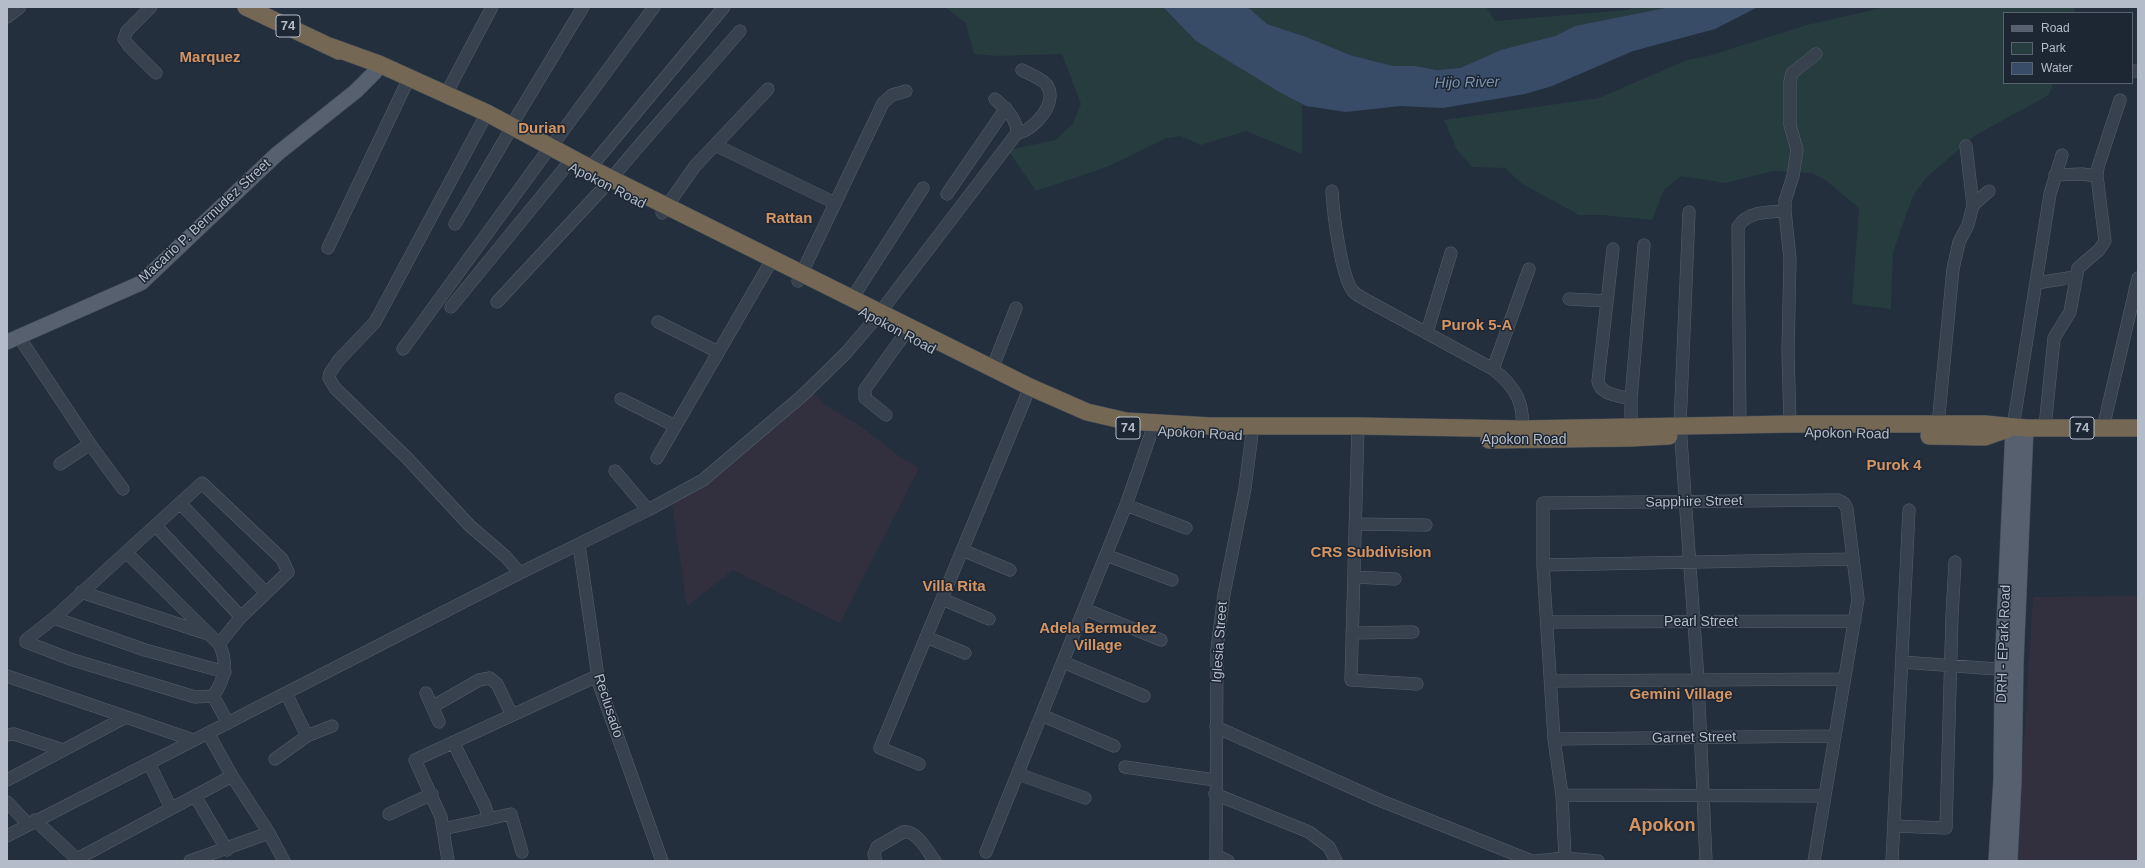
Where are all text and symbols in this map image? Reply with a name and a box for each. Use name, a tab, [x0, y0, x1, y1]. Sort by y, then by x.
legend	[2003, 12, 2133, 84]
road number: 74	[276, 15, 300, 37]
text: Road	[2041, 21, 2070, 35]
text: Park	[2041, 41, 2066, 55]
district label: Marquez	[180, 49, 240, 67]
text: Water	[2041, 61, 2073, 75]
water label: Hijo River	[1434, 73, 1500, 93]
district label: Durian	[518, 120, 566, 138]
street label: Macario P. Bermudez Street	[136, 156, 274, 286]
street label: Apokon Road	[565, 159, 649, 213]
district label: Rattan	[766, 210, 812, 228]
street label: Apokon Road	[856, 304, 938, 358]
district label: Purok 5-A	[1442, 317, 1512, 335]
road number: 74	[1116, 417, 1140, 439]
road number: 74	[2070, 417, 2094, 439]
street label: Apokon Road	[1157, 423, 1243, 445]
street label: Apokon Road	[1804, 425, 1890, 443]
street label: Apokon Road	[1482, 432, 1566, 448]
district label: Purok 4	[1866, 457, 1922, 475]
street label: Sapphire Street	[1645, 493, 1743, 511]
district label: CRS Subdivision	[1311, 544, 1431, 562]
district label: Villa Rita	[922, 578, 986, 596]
street label: DRH - EPark Road	[1994, 585, 2014, 703]
street label: Iglesia Street	[1209, 601, 1231, 683]
street label: Pearl Street	[1664, 614, 1738, 630]
district label: Adela Bermudez Village	[1039, 620, 1157, 655]
street label: Reclusado	[590, 672, 626, 740]
district label: Gemini Village	[1629, 686, 1733, 704]
street label: Garnet Street	[1652, 729, 1736, 747]
district label: Apokon	[1629, 815, 1695, 837]

